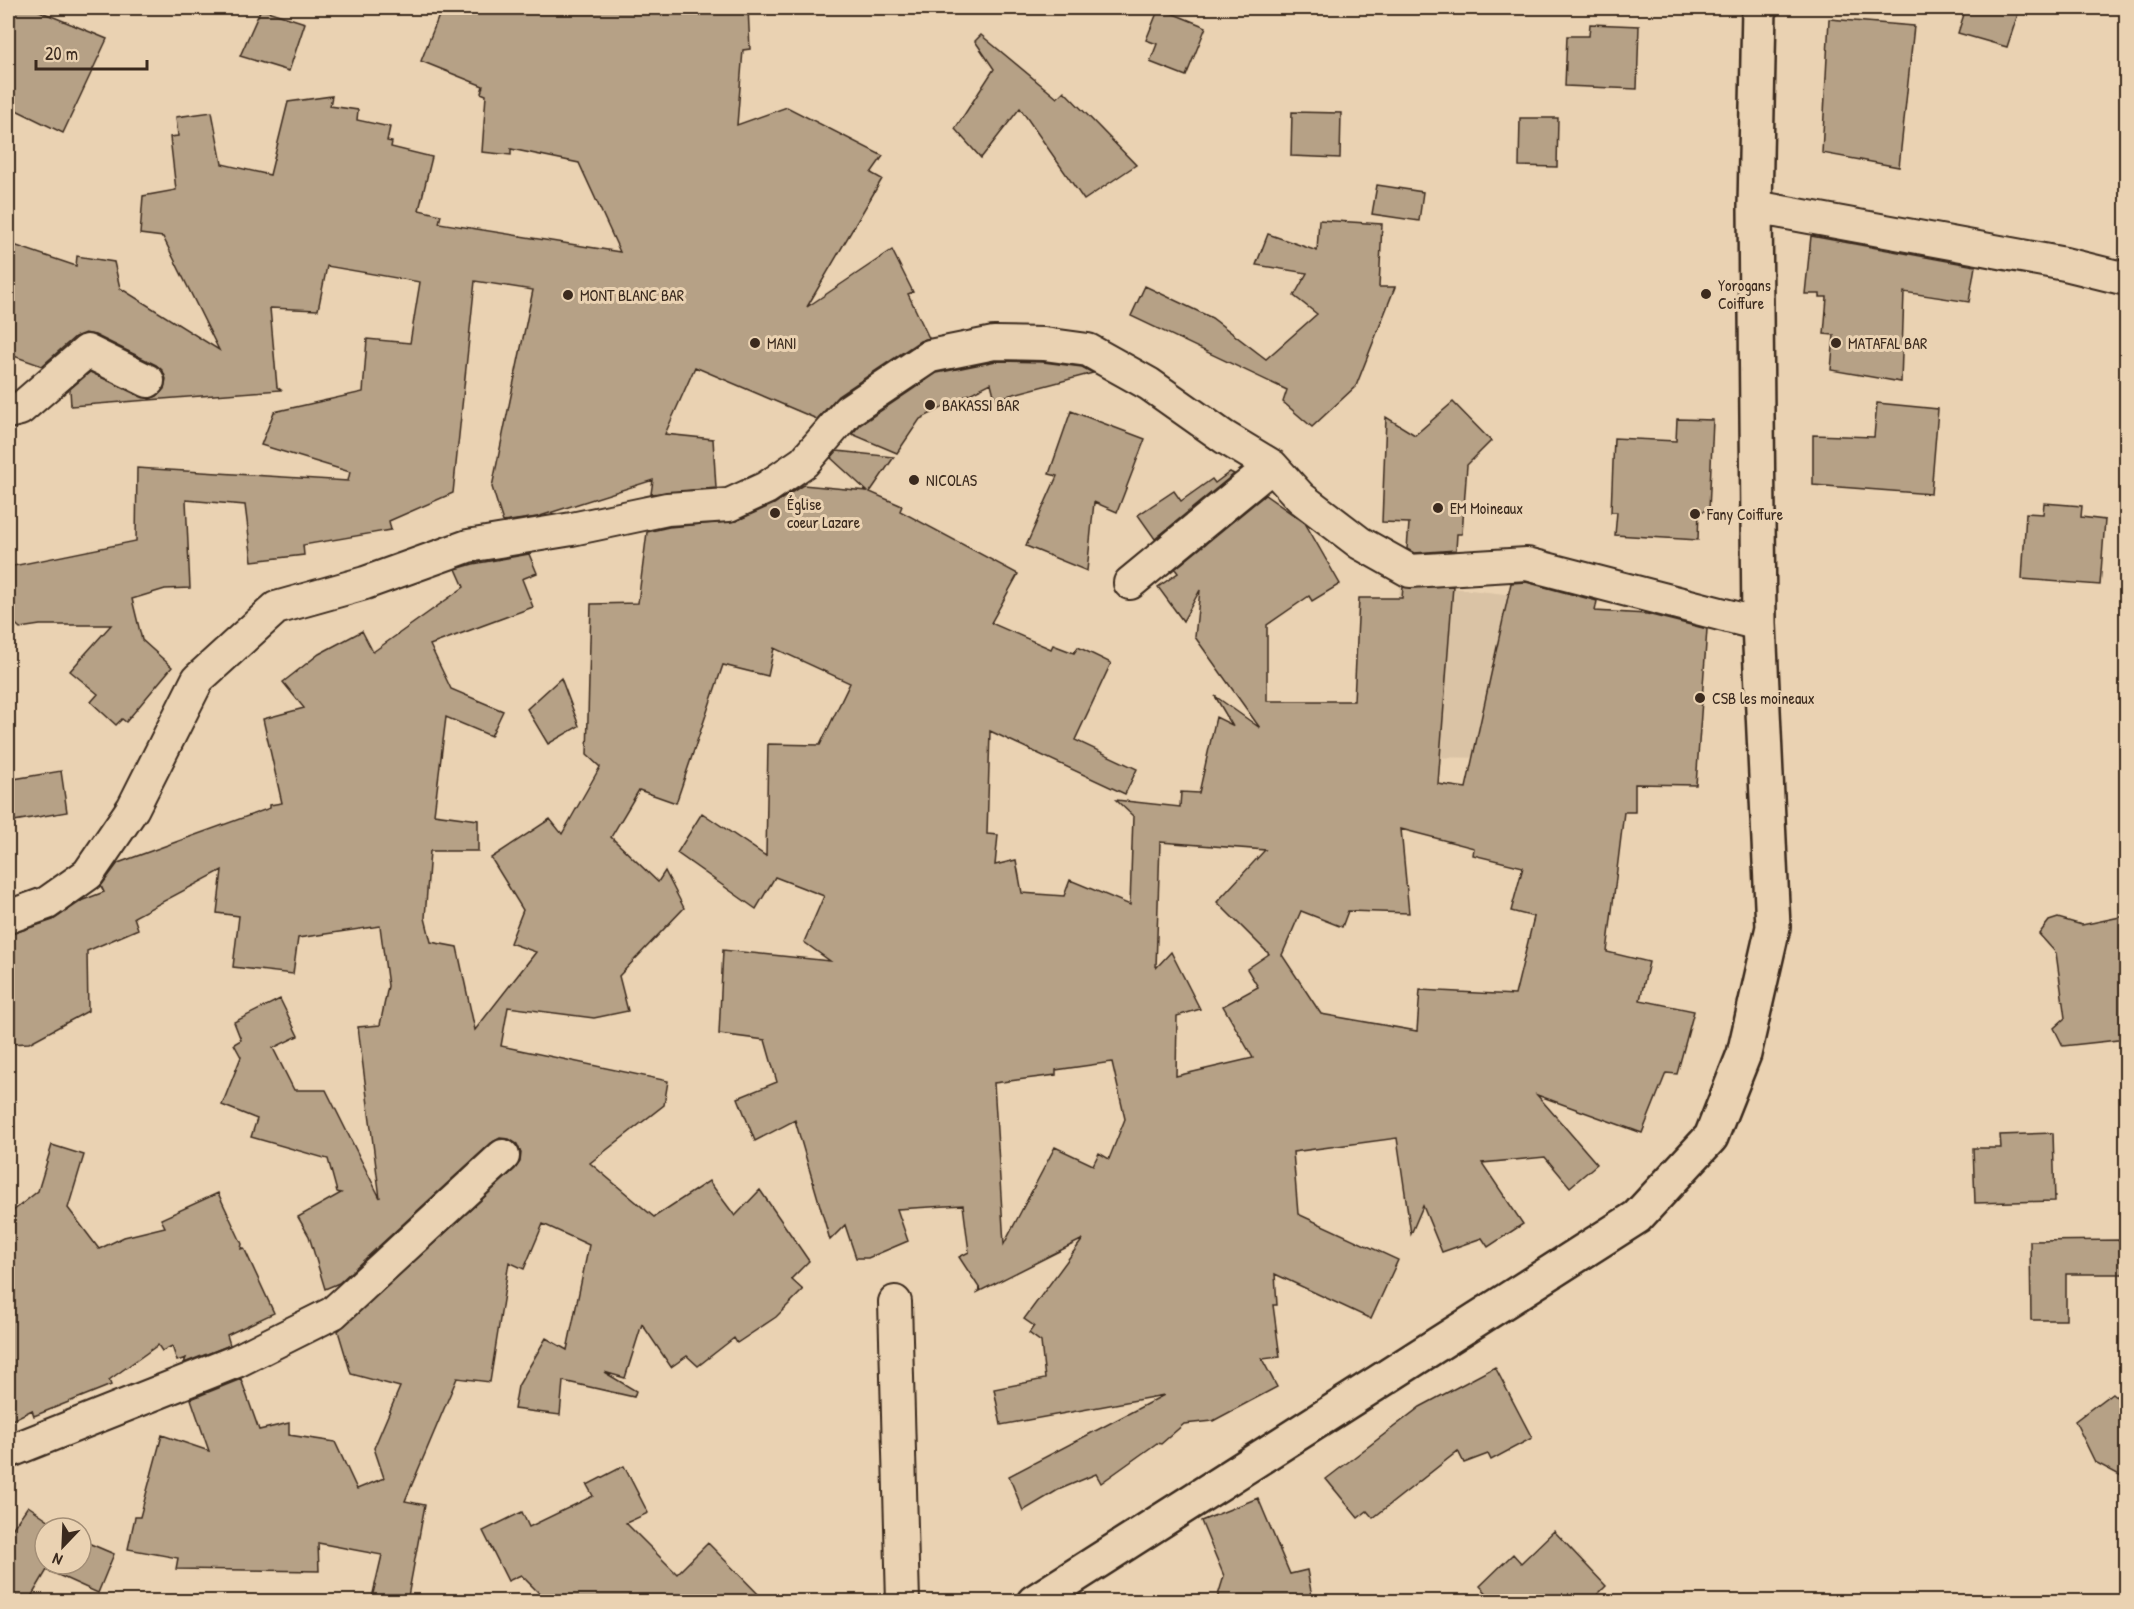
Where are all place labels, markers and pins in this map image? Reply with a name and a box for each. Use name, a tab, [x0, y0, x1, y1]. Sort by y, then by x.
place label: Yorogans Coiffure	[1718, 274, 1771, 314]
place label: MONT BLANC BAR	[580, 284, 684, 306]
marker: Yorogans Coiffure	[1699, 287, 1713, 301]
marker: MONT BLANC BAR	[561, 288, 575, 302]
place label: MANI	[767, 332, 797, 354]
place label: MATAFAL BAR	[1848, 332, 1927, 354]
marker: MANI	[748, 336, 762, 350]
marker: MATAFAL BAR	[1829, 336, 1843, 350]
place label: BAKASSI BAR	[942, 394, 1019, 416]
marker: BAKASSI BAR	[923, 398, 937, 412]
place label: NICOLAS	[926, 469, 978, 491]
marker: NICOLAS	[907, 473, 921, 487]
place label: Église coeur Lazare	[787, 493, 861, 533]
place label: EM Moineaux	[1450, 497, 1523, 519]
marker: EM Moineaux	[1431, 501, 1445, 515]
place label: Fany Coiffure	[1706, 503, 1784, 525]
marker: Église coeur Lazare	[768, 506, 782, 520]
marker: Fany Coiffure	[1688, 507, 1702, 521]
place label: CSB les moineaux	[1712, 687, 1815, 709]
marker: CSB les moineaux	[1693, 691, 1707, 705]

